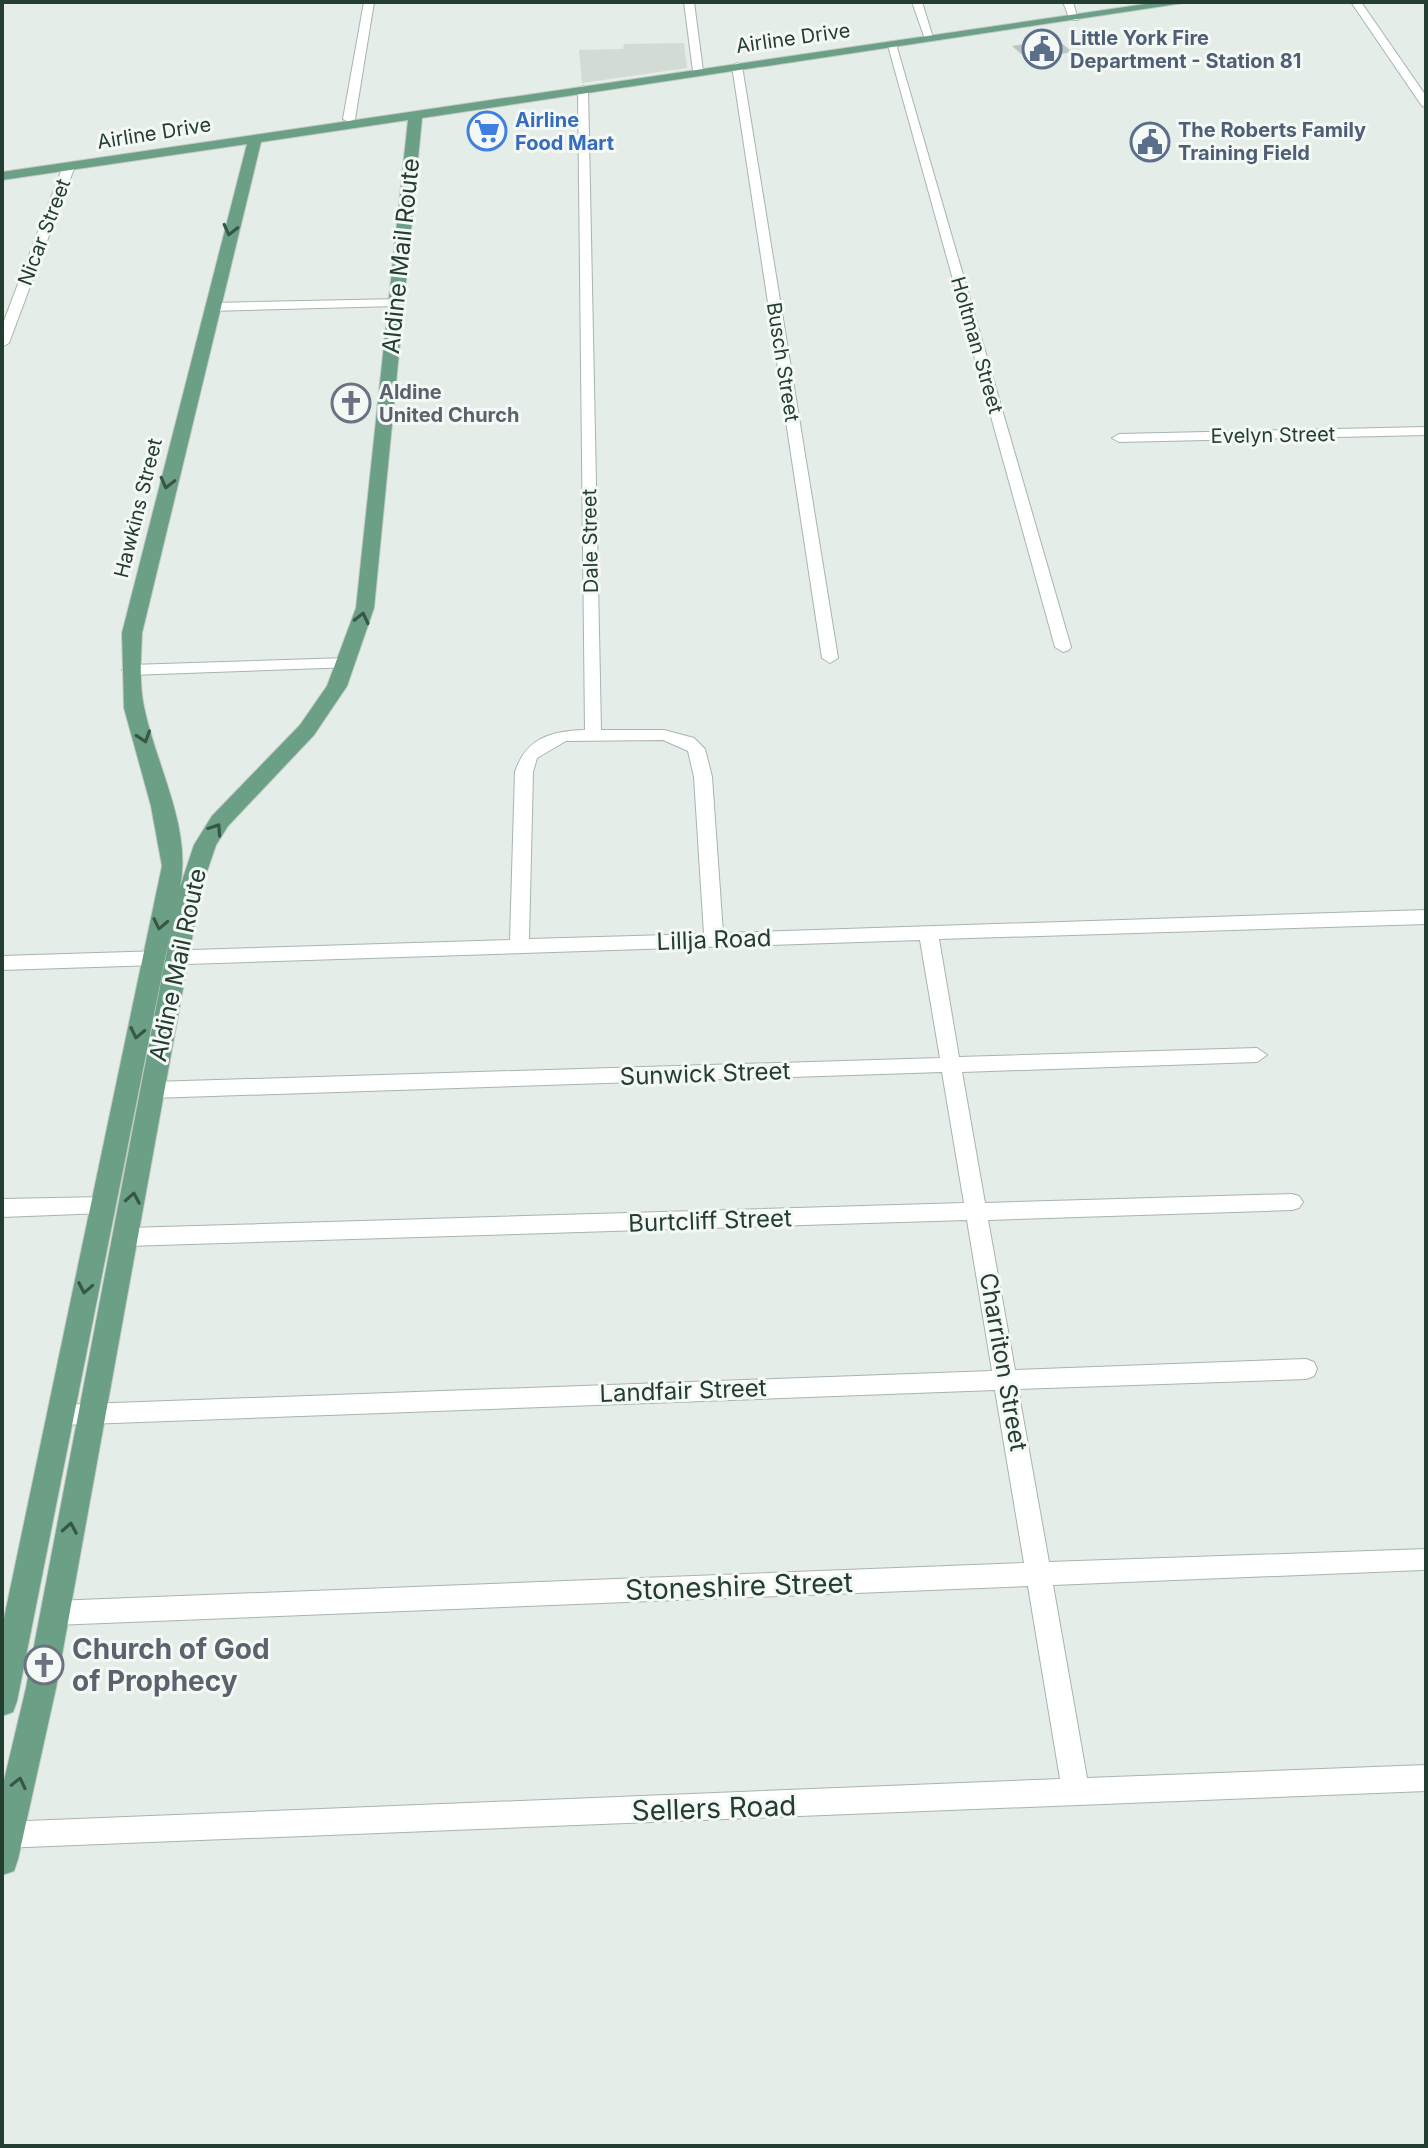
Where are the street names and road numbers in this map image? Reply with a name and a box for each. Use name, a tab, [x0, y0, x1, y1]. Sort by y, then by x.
street label: Airline Drive	[734, 18, 852, 58]
street label: Airline Drive	[95, 112, 213, 154]
street label: Aldine Mail Route	[376, 157, 425, 355]
street label: Nicar Street	[13, 175, 75, 289]
street label: Holtman Street	[946, 274, 1008, 417]
street label: Busch Street	[762, 300, 804, 424]
street label: Evelyn Street	[1211, 422, 1336, 448]
street label: Hawkins Street	[109, 435, 167, 580]
street label: Dale Street	[577, 488, 603, 593]
street label: Aldine Mail Route	[143, 866, 212, 1064]
street label: Lillja Road	[656, 923, 772, 956]
street label: Sunwick Street	[619, 1056, 791, 1091]
street label: Burtcliff Street	[628, 1203, 792, 1238]
street label: Charriton Street	[974, 1271, 1033, 1453]
street label: Landfair Street	[599, 1373, 767, 1408]
street label: Stoneshire Street	[625, 1565, 853, 1607]
street label: Sellers Road	[631, 1788, 797, 1828]

